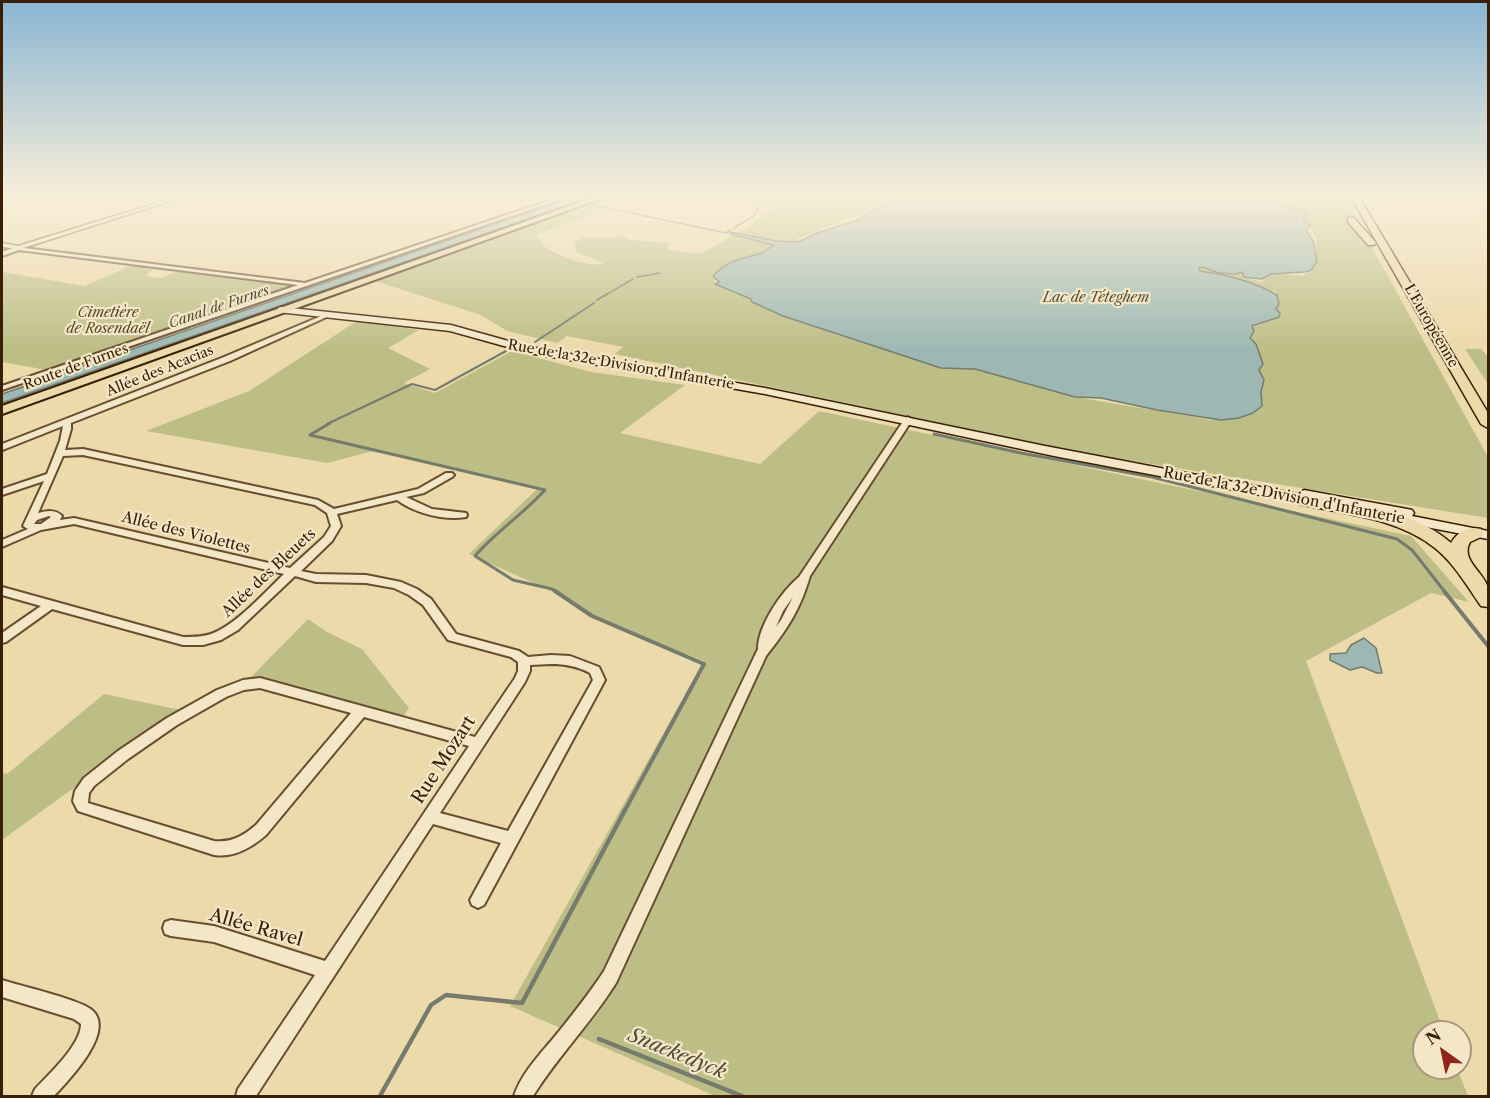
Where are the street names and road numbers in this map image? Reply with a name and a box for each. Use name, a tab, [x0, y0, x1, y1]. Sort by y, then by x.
street label: L'Européenne	[1400, 281, 1462, 371]
street label: Rue de la 32e Division d'Infanterie	[507, 337, 735, 393]
street label: Route de Furnes	[21, 340, 131, 394]
street label: Allée des Acacias	[104, 342, 216, 400]
street label: Rue de la 32e Division d'Infanterie	[1162, 464, 1406, 528]
street label: Allée des Violettes	[120, 508, 252, 558]
street label: Allée des Bleuets	[218, 525, 320, 621]
street label: Rue Mozart	[408, 712, 480, 808]
street label: Allée Ravel	[207, 904, 305, 952]

